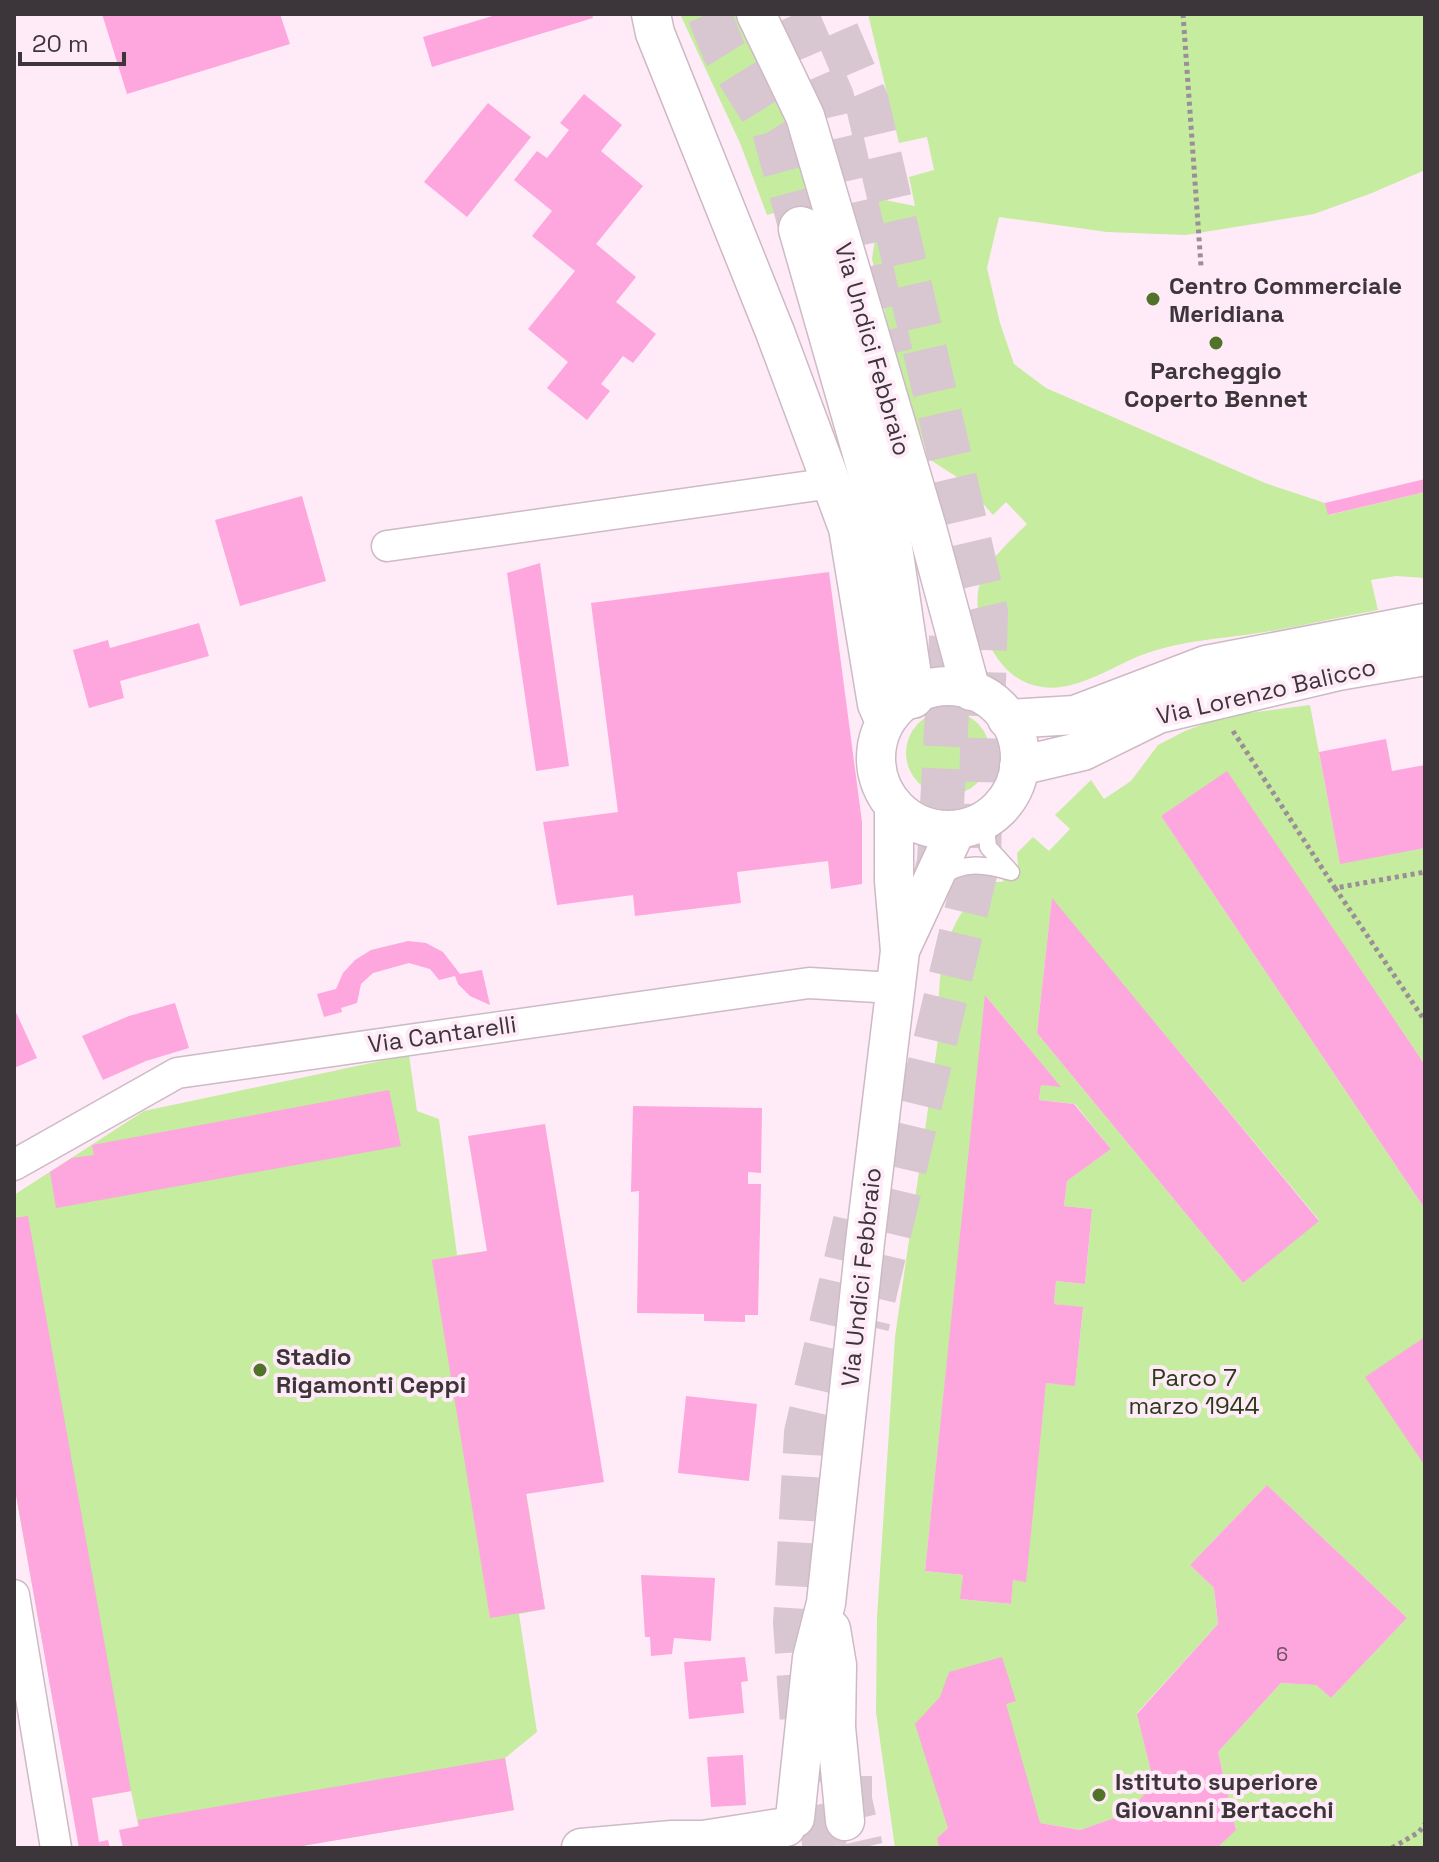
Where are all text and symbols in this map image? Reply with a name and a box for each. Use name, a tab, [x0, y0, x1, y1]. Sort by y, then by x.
scale bar	[20, 16, 124, 66]
text: 20 m	[32, 28, 89, 59]
street label: Via Undici Febbraio	[828, 239, 918, 459]
place label: Centro Commerciale Meridiana	[1169, 270, 1402, 329]
marker: Centro Commerciale Meridiana	[1144, 290, 1162, 308]
marker: Parcheggio Coperto Bennet	[1207, 334, 1225, 352]
place label: Parcheggio Coperto Bennet	[1124, 355, 1308, 414]
street label: Via Lorenzo Balicco	[1153, 651, 1379, 731]
street label: Via Cantarelli	[366, 1008, 518, 1060]
street label: Via Undici Febbraio	[834, 1166, 888, 1388]
place label: Stadio Rigamonti Ceppi	[276, 1341, 466, 1400]
marker: Stadio Rigamonti Ceppi	[251, 1361, 269, 1379]
park label: Parco 7 marzo 1944	[1128, 1362, 1260, 1421]
house number: 6	[1276, 1641, 1288, 1667]
place label: Istituto superiore Giovanni Bertacchi	[1115, 1766, 1334, 1825]
marker: Istituto superiore Giovanni Bertacchi	[1090, 1786, 1108, 1804]

